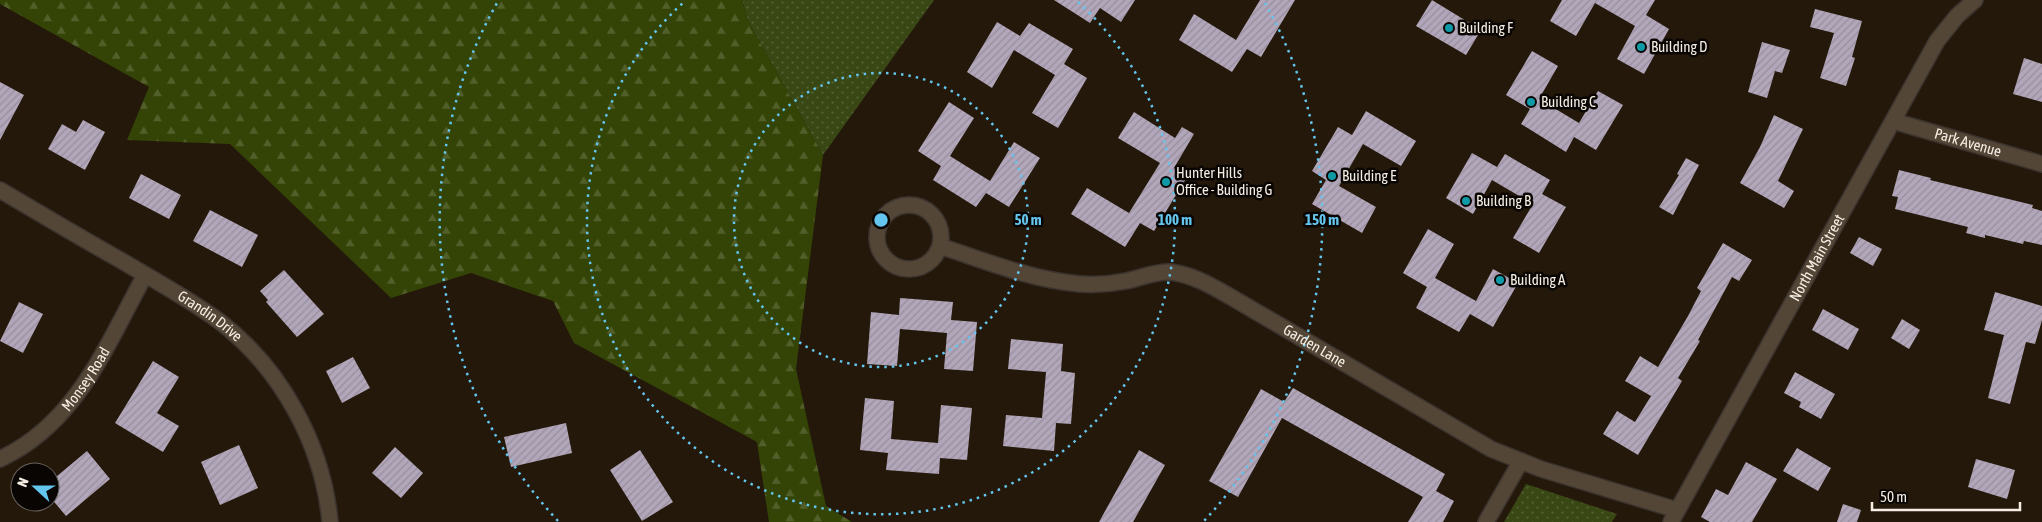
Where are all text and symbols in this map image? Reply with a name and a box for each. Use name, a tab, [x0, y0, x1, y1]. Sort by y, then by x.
place label: Building F	[1459, 19, 1513, 36]
marker: Building F	[1443, 22, 1455, 34]
place label: Building D	[1651, 38, 1707, 55]
marker: Building D	[1635, 41, 1647, 53]
place label: Building C	[1541, 93, 1596, 110]
marker: Building C	[1525, 96, 1537, 108]
street label: Park Avenue	[1933, 124, 2004, 160]
place label: Hunter Hills Office - Building G	[1176, 164, 1273, 198]
place label: Building E	[1342, 167, 1397, 184]
marker: Building E	[1326, 170, 1338, 182]
marker: Hunter Hills Office - Building G	[1160, 176, 1172, 188]
place label: Building B	[1476, 192, 1531, 209]
marker: Building B	[1460, 195, 1472, 207]
centre of rings	[872, 211, 890, 229]
text: 50 m	[1015, 211, 1042, 228]
text: 100 m	[1158, 211, 1192, 228]
text: 150 m	[1305, 211, 1339, 228]
street label: North Main Street	[1786, 211, 1848, 304]
place label: Building A	[1510, 271, 1566, 288]
marker: Building A	[1494, 274, 1506, 286]
street label: Grandin Drive	[175, 287, 246, 345]
street label: Garden Lane	[1281, 321, 1349, 370]
street label: Monsey Road	[58, 344, 113, 414]
north arrow	[10, 462, 60, 512]
text: N	[14, 476, 32, 489]
scale bar	[1872, 480, 2020, 512]
text: 50 m	[1880, 488, 1907, 505]

